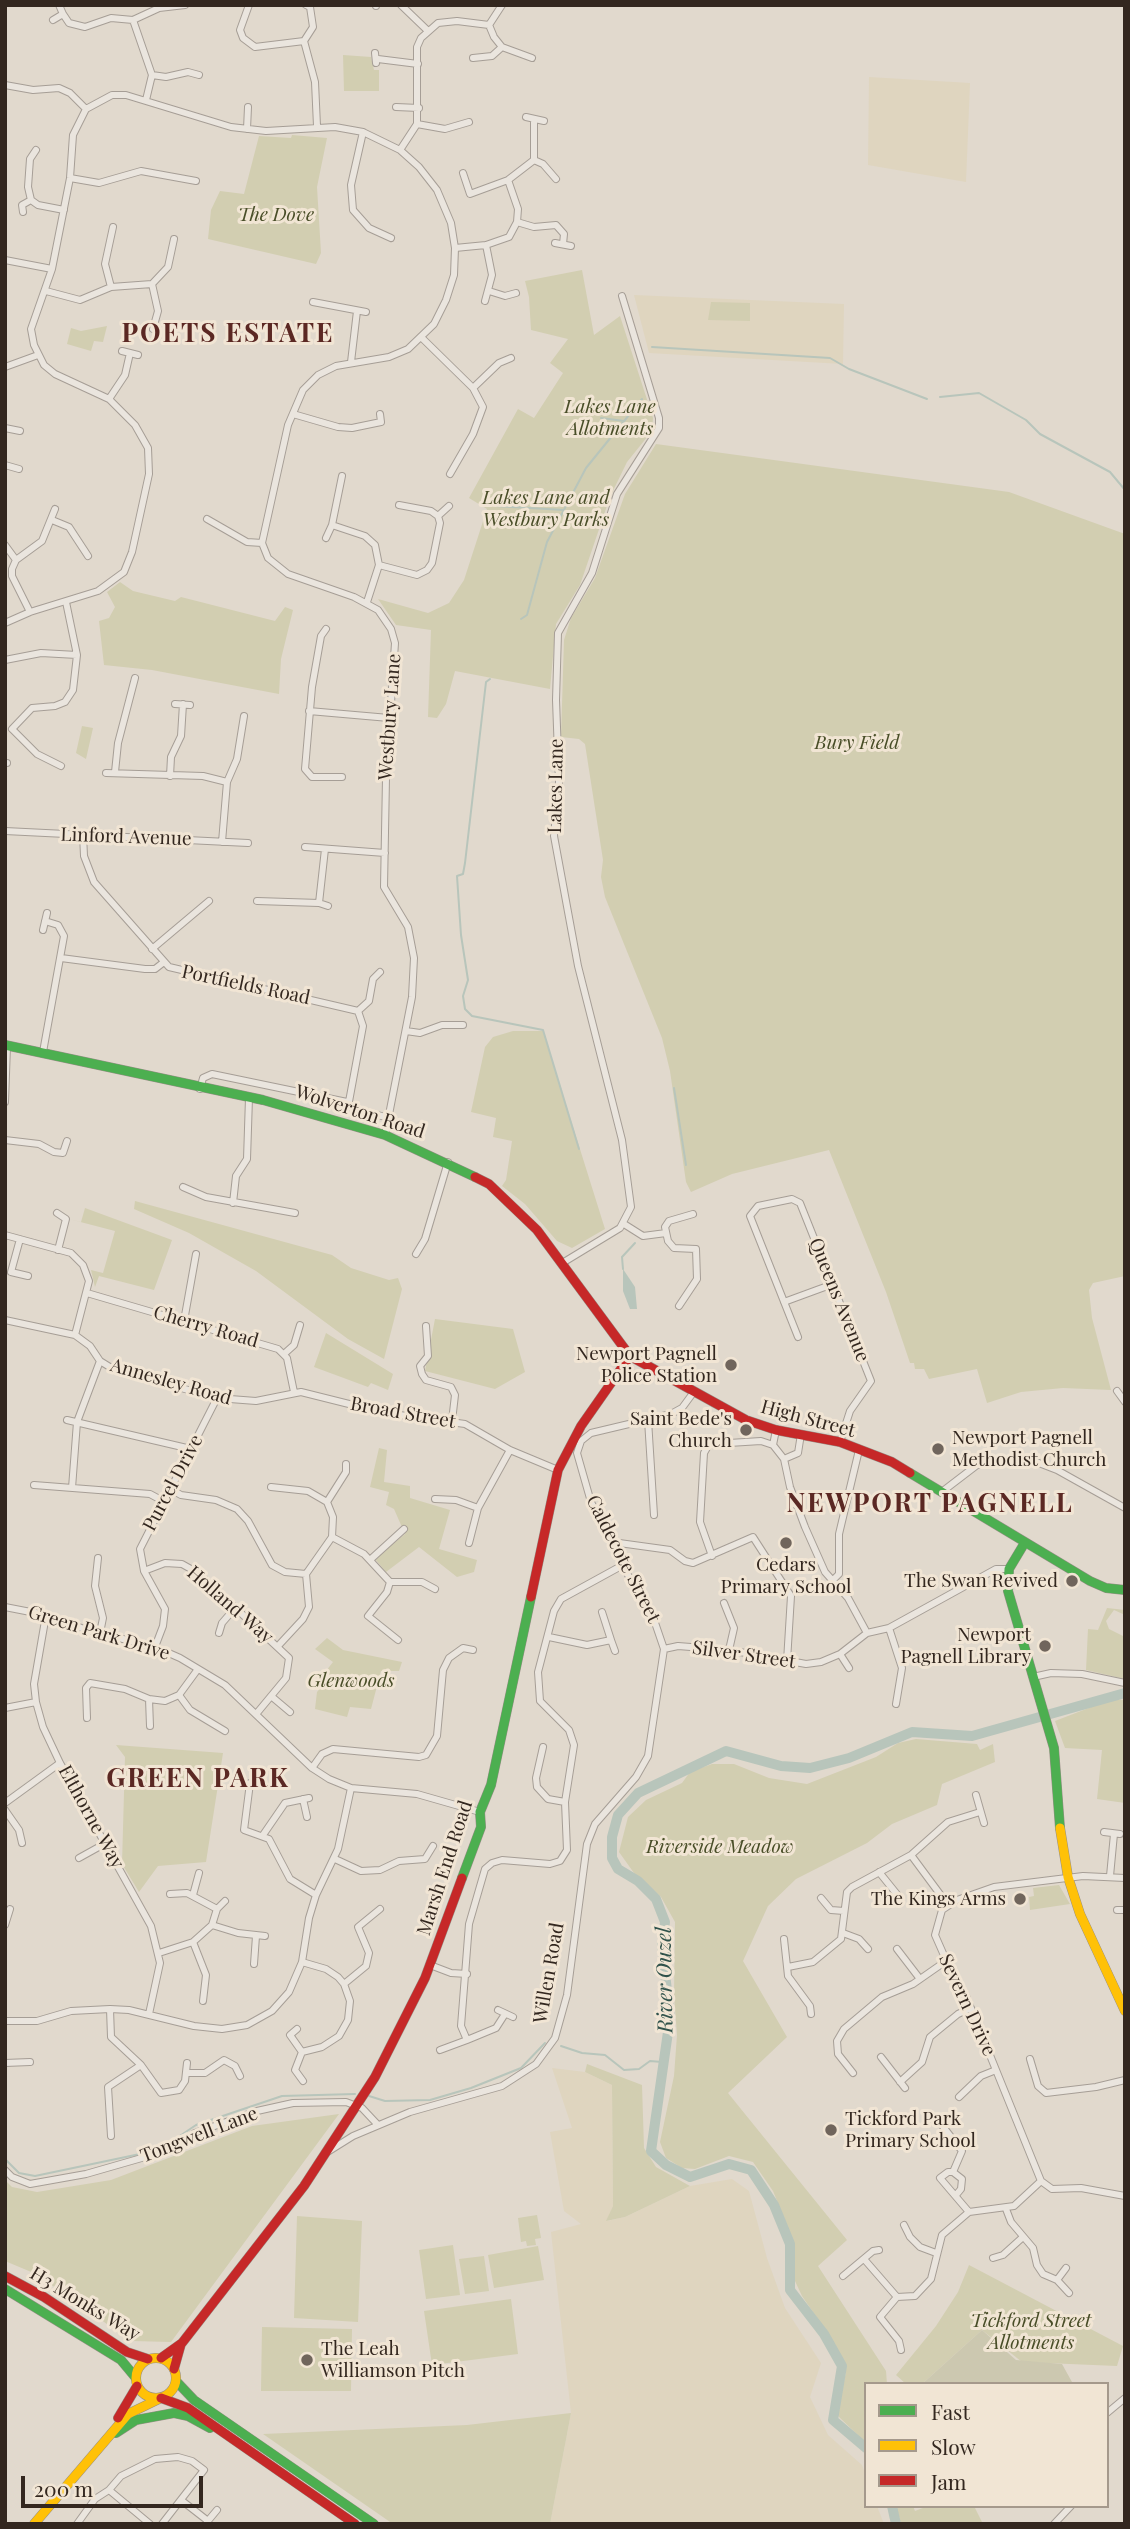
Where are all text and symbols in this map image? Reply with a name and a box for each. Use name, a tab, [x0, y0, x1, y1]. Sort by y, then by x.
park label: The Dove	[238, 204, 314, 226]
district label: POETS ESTATE	[123, 318, 333, 350]
park label: Lakes Lane Allotments	[564, 396, 656, 440]
park label: Lakes Lane and Westbury Parks	[482, 487, 610, 531]
street label: Westbury Lane	[374, 653, 406, 781]
park label: Bury Field	[814, 732, 900, 754]
street label: Lakes Lane	[544, 738, 568, 834]
street label: Linford Avenue	[60, 823, 192, 851]
street label: Portfields Road	[180, 960, 312, 1010]
street label: Wolverton Road	[292, 1080, 428, 1144]
street label: Queens Avenue	[804, 1235, 874, 1365]
street label: Cherry Road	[151, 1301, 261, 1353]
place label: Newport Pagnell Police Station	[576, 1343, 717, 1387]
street label: Annesley Road	[108, 1354, 234, 1410]
marker: Newport Pagnell Police Station	[723, 1357, 739, 1373]
street label: Broad Street	[349, 1393, 457, 1433]
street label: High Street	[758, 1395, 858, 1443]
place label: Saint Bede's Church	[630, 1408, 732, 1452]
marker: Saint Bede's Church	[738, 1422, 754, 1438]
place label: Newport Pagnell Methodist Church	[952, 1427, 1106, 1471]
street label: Purcel Drive	[138, 1431, 208, 1535]
marker: Newport Pagnell Methodist Church	[930, 1441, 946, 1457]
district label: NEWPORT PAGNELL	[788, 1488, 1072, 1520]
street label: Caldecote Street	[581, 1491, 665, 1627]
marker: Cedars Primary School	[778, 1535, 794, 1551]
place label: Cedars Primary School	[721, 1554, 851, 1598]
street label: Holland Way	[182, 1561, 278, 1649]
place label: The Swan Revived	[904, 1570, 1058, 1592]
marker: The Swan Revived	[1064, 1573, 1080, 1589]
street label: Green Park Drive	[25, 1601, 173, 1665]
place label: Newport Pagnell Library	[901, 1624, 1031, 1668]
street label: Silver Street	[691, 1636, 797, 1674]
marker: Newport Pagnell Library	[1037, 1638, 1053, 1654]
park label: Glenwoods	[308, 1670, 394, 1692]
street label: Elthorne Way	[53, 1761, 129, 1873]
district label: GREEN PARK	[108, 1763, 288, 1795]
street label: Marsh End Road	[412, 1798, 478, 1938]
park label: Riverside Meadow	[646, 1836, 794, 1858]
place label: The Kings Arms	[871, 1888, 1006, 1910]
marker: The Kings Arms	[1012, 1891, 1028, 1907]
street label: Willen Road	[529, 1921, 569, 2025]
water label: River Ouzel	[651, 1927, 679, 2033]
street label: Severn Drive	[934, 1951, 1000, 2059]
street label: Tongwell Lane	[137, 2102, 261, 2168]
place label: Tickford Park Primary School	[845, 2108, 976, 2152]
marker: Tickford Park Primary School	[823, 2122, 839, 2138]
street label: H3 Monks Way	[26, 2262, 144, 2346]
park label: Tickford Street Allotments	[971, 2310, 1091, 2354]
place label: The Leah Williamson Pitch	[321, 2338, 465, 2382]
marker: The Leah Williamson Pitch	[299, 2352, 315, 2368]
legend	[864, 2382, 1109, 2508]
text: Fast	[931, 2397, 970, 2425]
text: Slow	[931, 2432, 976, 2460]
scale bar	[24, 2462, 206, 2506]
text: Jam	[931, 2467, 967, 2495]
text: 200 m	[34, 2474, 93, 2502]

